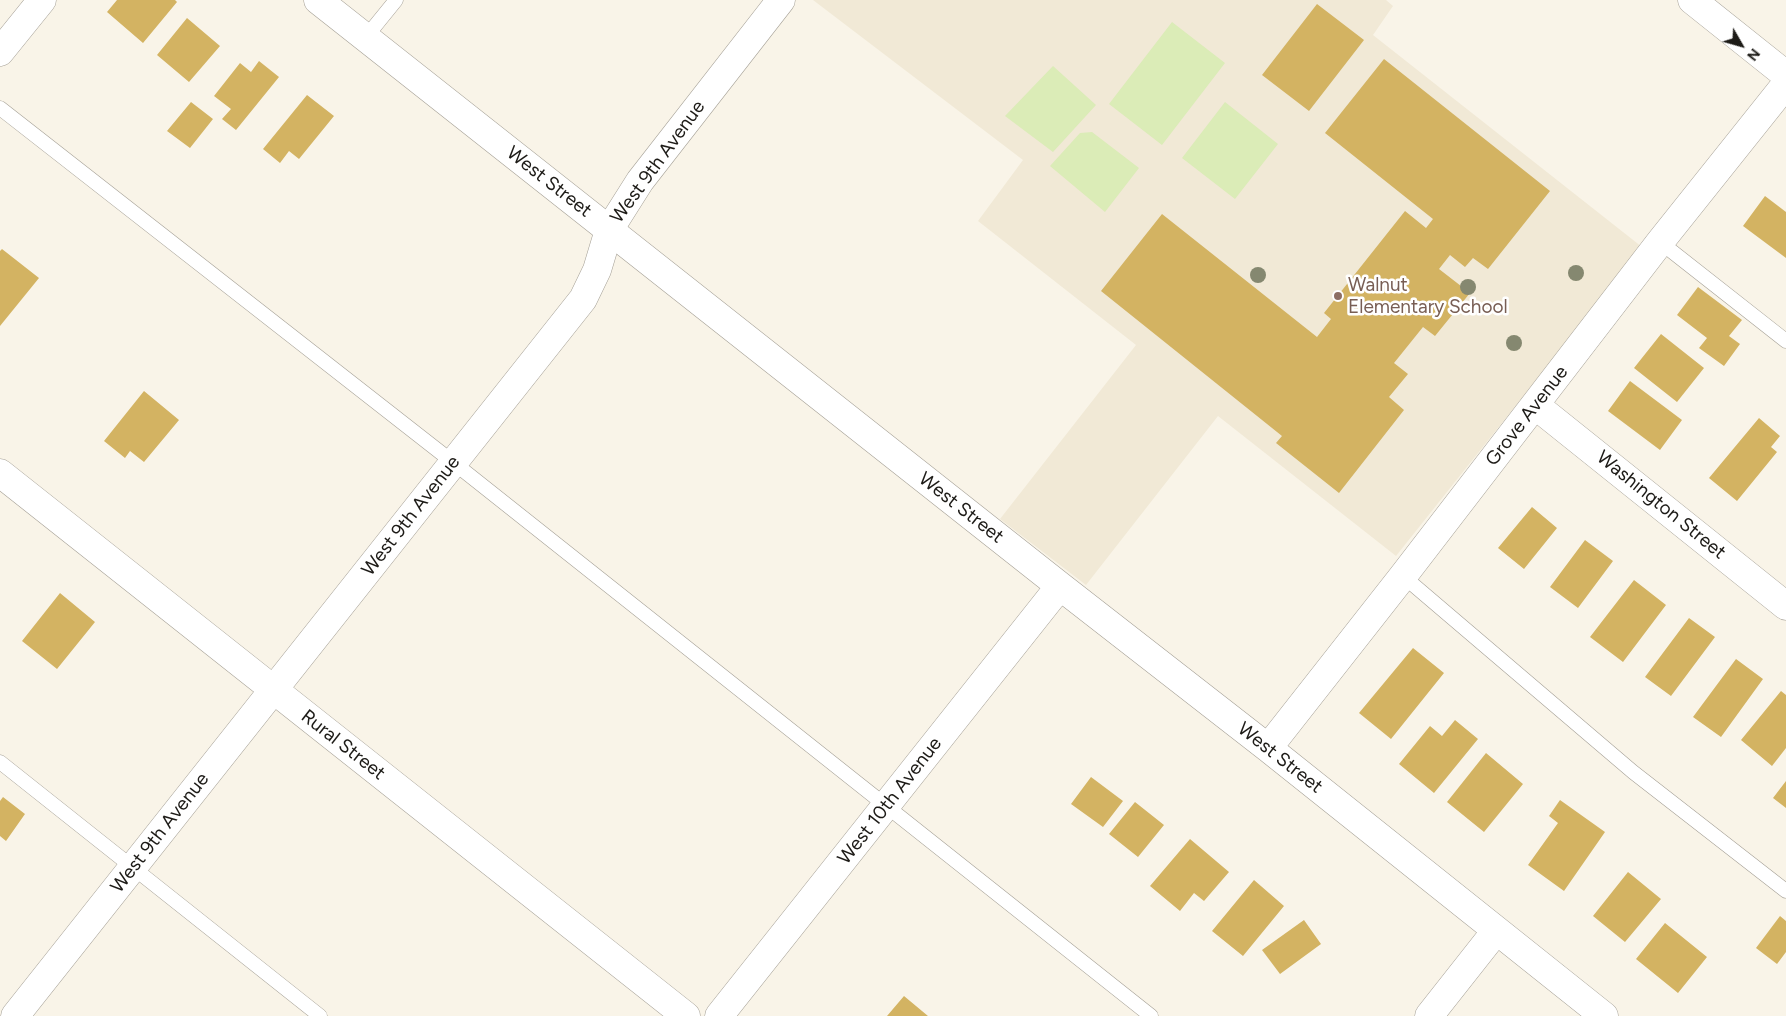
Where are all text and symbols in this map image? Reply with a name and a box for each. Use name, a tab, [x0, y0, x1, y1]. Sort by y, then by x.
north arrow	[1716, 20, 1766, 70]
text: N	[1743, 45, 1763, 64]
street label: West 9th Avenue	[606, 96, 710, 228]
street label: West Street	[502, 142, 596, 222]
place label: Walnut Elementary School	[1348, 274, 1508, 318]
marker: Walnut Elementary School	[1332, 290, 1344, 302]
street label: Grove Avenue	[1481, 361, 1573, 471]
street label: Washington Street	[1592, 446, 1730, 564]
street label: West 9th Avenue	[357, 451, 465, 581]
street label: West Street	[914, 468, 1008, 548]
street label: Rural Street	[296, 705, 390, 785]
street label: West Street	[1233, 718, 1327, 798]
street label: West 10th Avenue	[833, 733, 947, 869]
street label: West 9th Avenue	[106, 768, 214, 898]

